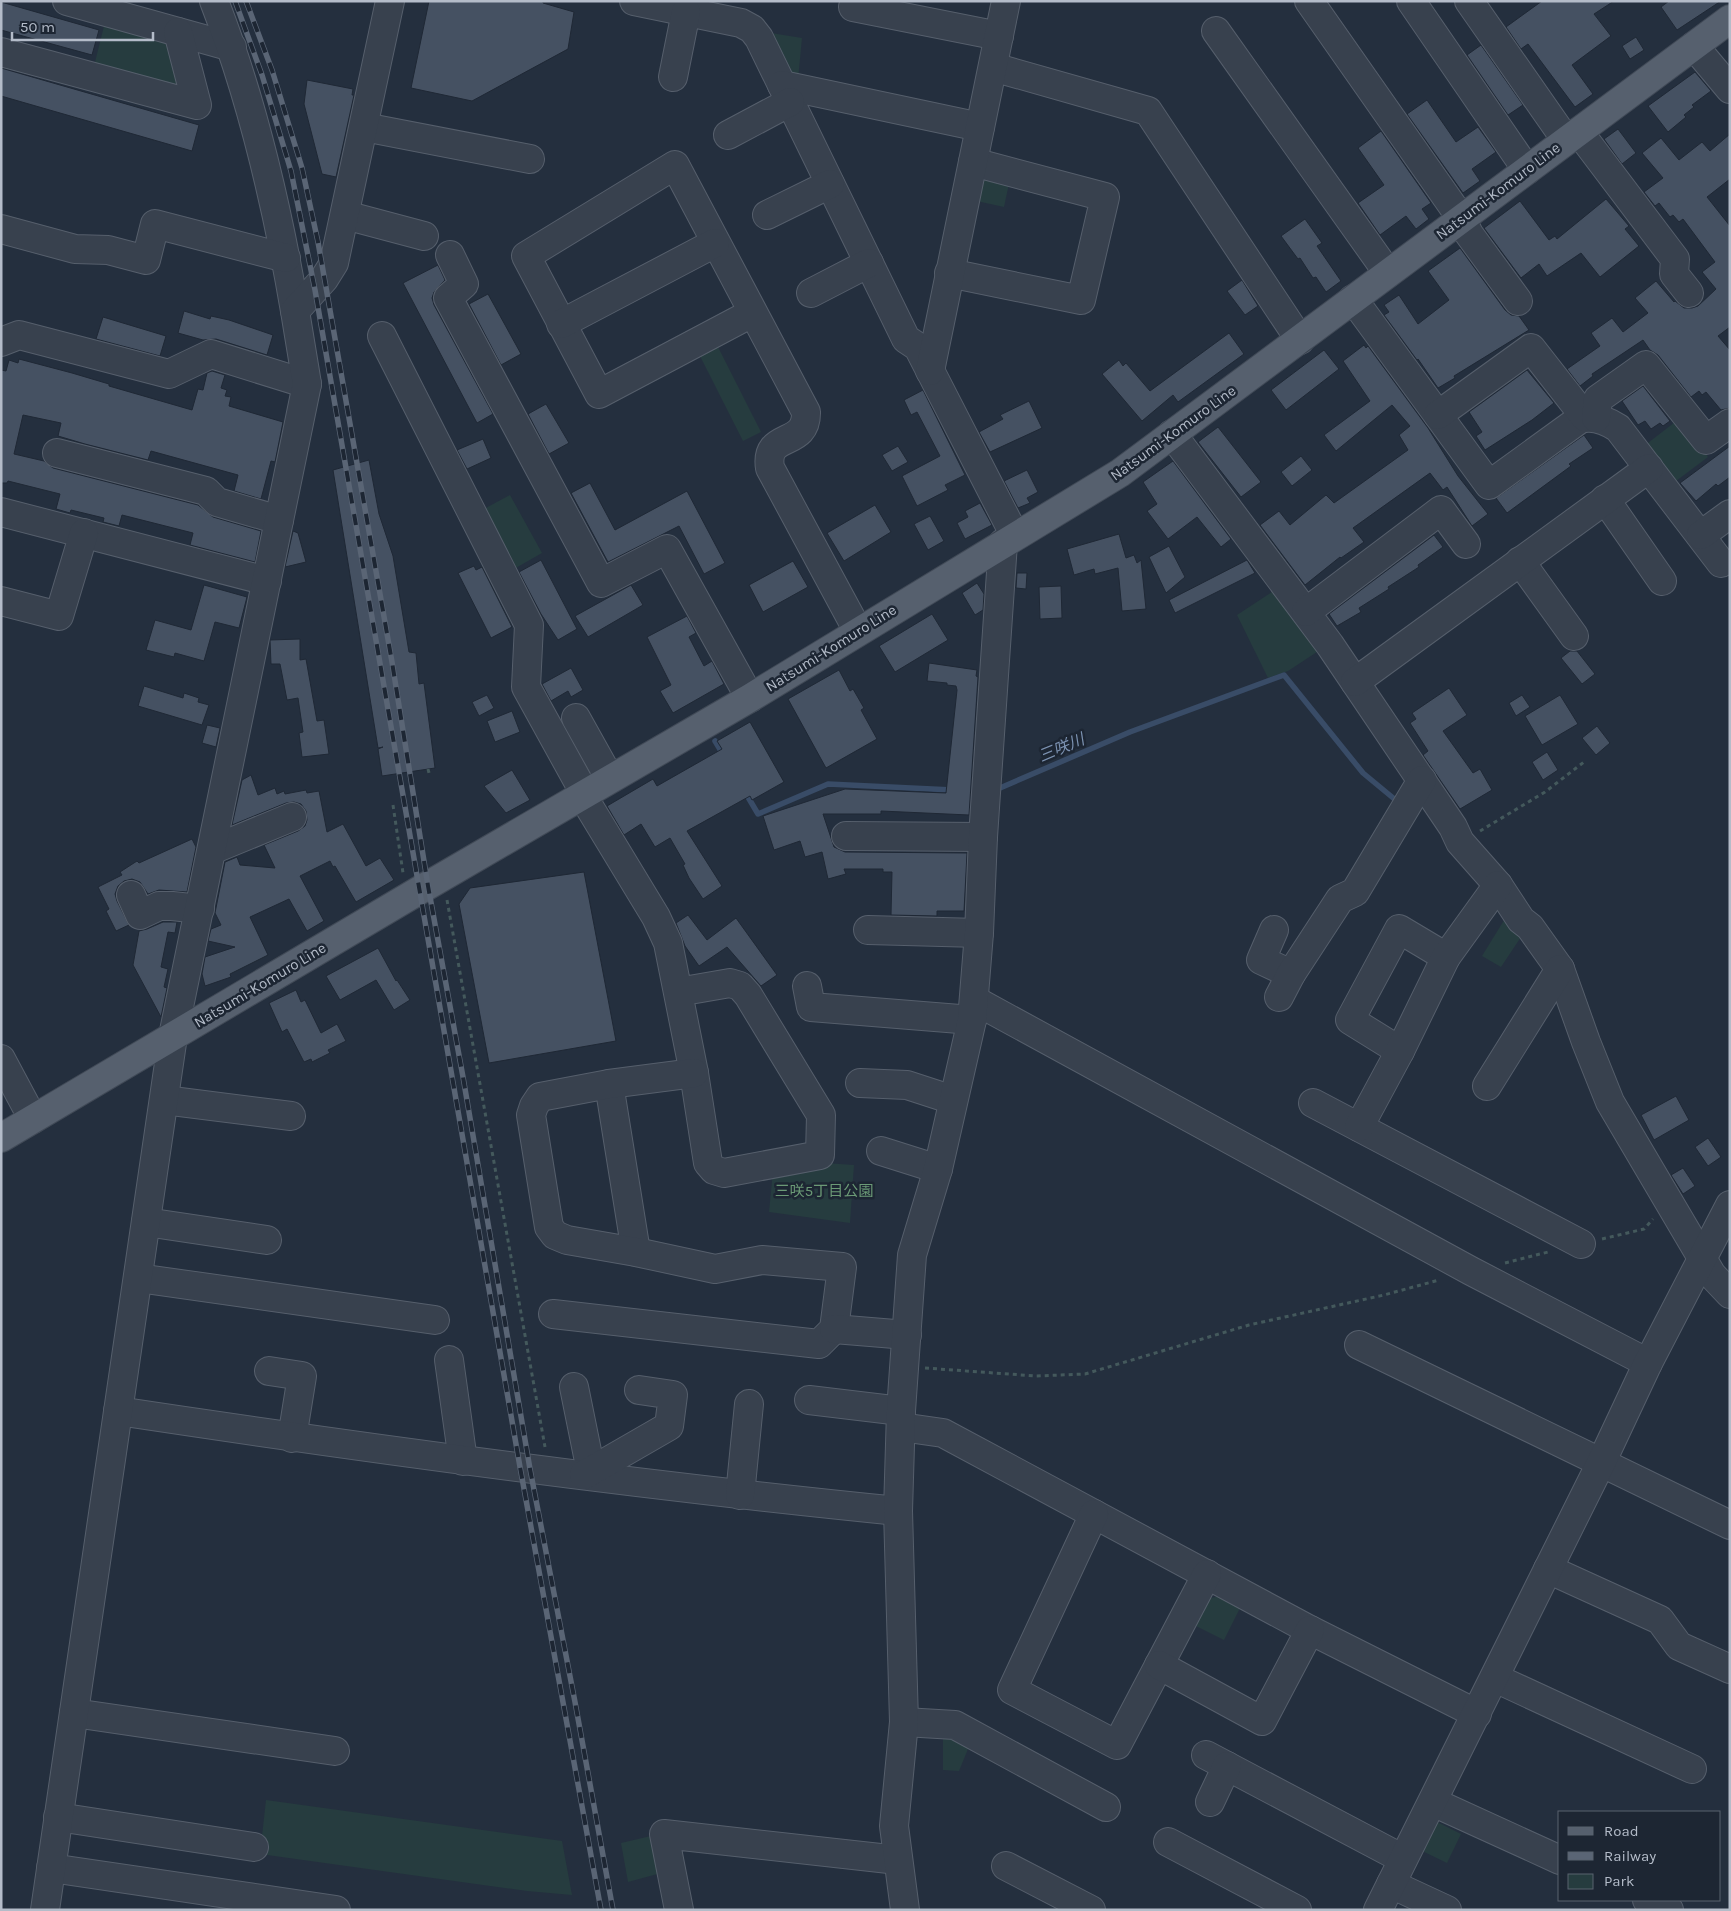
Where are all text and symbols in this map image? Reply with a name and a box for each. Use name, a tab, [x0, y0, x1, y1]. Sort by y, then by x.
scale bar	[12, 10, 154, 42]
text: 50 m	[20, 18, 55, 36]
street label: Natsumi-Komuro Line	[1432, 138, 1564, 244]
street label: Natsumi-Komuro Line	[1107, 381, 1239, 485]
street label: Natsumi-Komuro Line	[762, 600, 900, 696]
water label: 三咲川	[1035, 729, 1089, 766]
street label: Natsumi-Komuro Line	[191, 938, 329, 1032]
park label: 三咲5丁目公園	[775, 1182, 873, 1200]
legend	[1558, 1811, 1721, 1901]
text: Road	[1604, 1822, 1639, 1840]
text: Railway	[1604, 1847, 1656, 1865]
text: Park	[1604, 1872, 1634, 1890]

